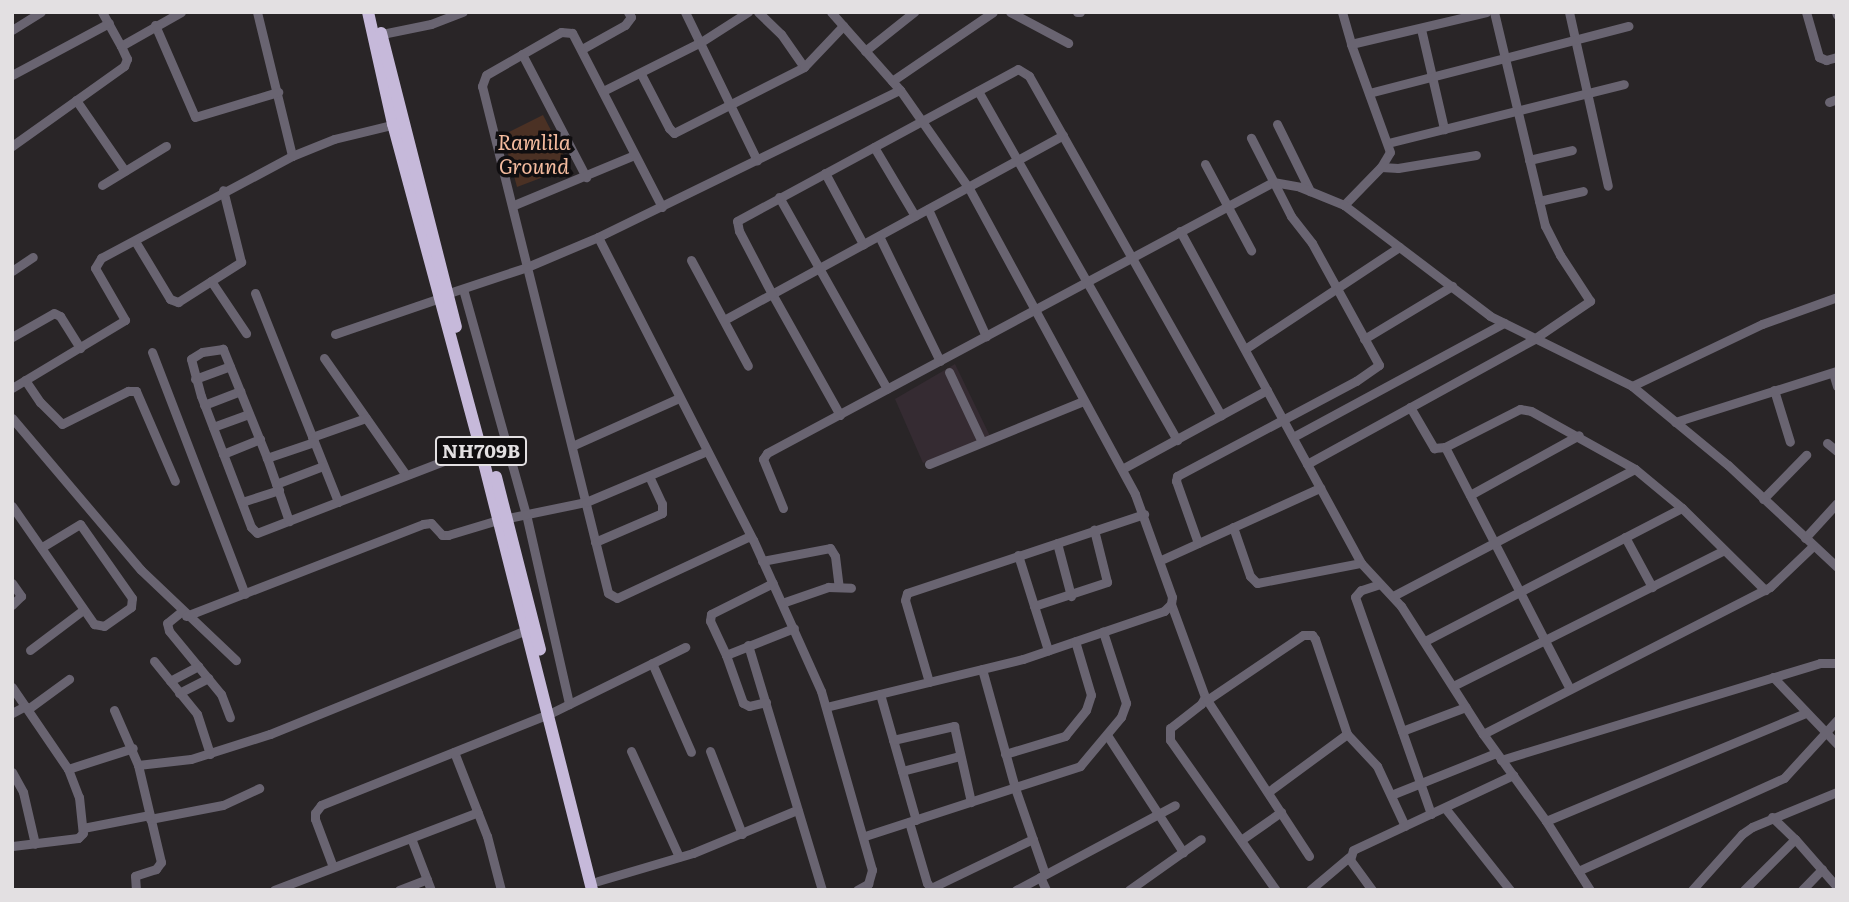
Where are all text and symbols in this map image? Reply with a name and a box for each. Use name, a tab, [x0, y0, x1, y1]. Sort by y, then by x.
park label: Ramlila Ground	[497, 128, 571, 178]
road number: NH709B	[434, 436, 528, 466]

